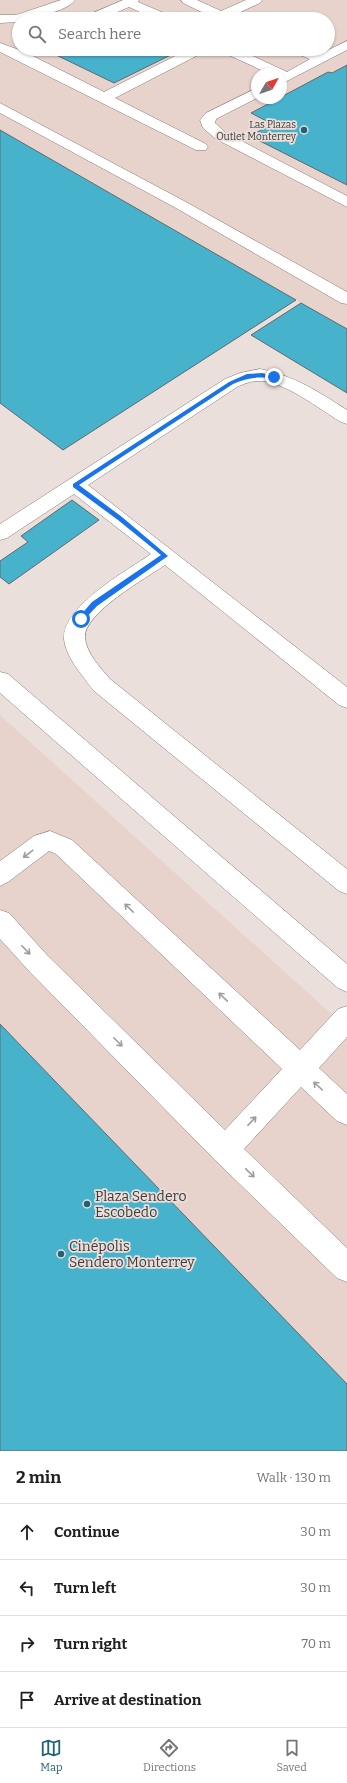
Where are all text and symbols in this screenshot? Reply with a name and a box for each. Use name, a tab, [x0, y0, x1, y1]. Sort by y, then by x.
search box	[12, 12, 335, 56]
icon: search	[26, 23, 48, 45]
text: Search here	[58, 25, 141, 43]
north arrow	[251, 68, 287, 104]
place label: Las Plazas Outlet Monterrey	[216, 119, 297, 143]
marker: Las Plazas Outlet Monterrey	[299, 125, 309, 135]
route end	[265, 368, 283, 386]
route start	[72, 610, 90, 628]
one-way arrow	[23, 849, 34, 858]
one-way arrow	[124, 903, 134, 912]
one-way arrow	[21, 945, 31, 955]
one-way arrow	[218, 992, 228, 1002]
one-way arrow	[113, 1037, 123, 1047]
one-way arrow	[313, 1081, 323, 1091]
one-way arrow	[247, 1116, 257, 1126]
one-way arrow	[244, 1169, 255, 1178]
place label: Plaza Sendero Escobedo	[95, 1188, 186, 1221]
marker: Plaza Sendero Escobedo	[82, 1199, 92, 1209]
place label: Cinépolis Sendero Monterrey	[69, 1238, 195, 1271]
marker: Cinépolis Sendero Monterrey	[56, 1249, 66, 1259]
text: 2 min	[16, 1467, 61, 1488]
text: Walk · 130 m	[257, 1470, 331, 1485]
icon: ahead	[16, 1521, 38, 1543]
text: Continue	[54, 1523, 120, 1541]
text: 30 m	[300, 1524, 331, 1539]
icon: left	[16, 1577, 38, 1599]
text: Turn left	[54, 1579, 116, 1597]
text: 30 m	[300, 1580, 331, 1595]
icon: right	[16, 1633, 38, 1655]
text: Turn right	[54, 1635, 127, 1653]
text: 70 m	[301, 1636, 331, 1651]
icon: arrive	[16, 1689, 38, 1711]
text: Arrive at destination	[54, 1691, 201, 1709]
tab: Map	[40, 1737, 62, 1774]
tab: Directions	[143, 1737, 196, 1774]
tab: Saved	[276, 1737, 307, 1774]

